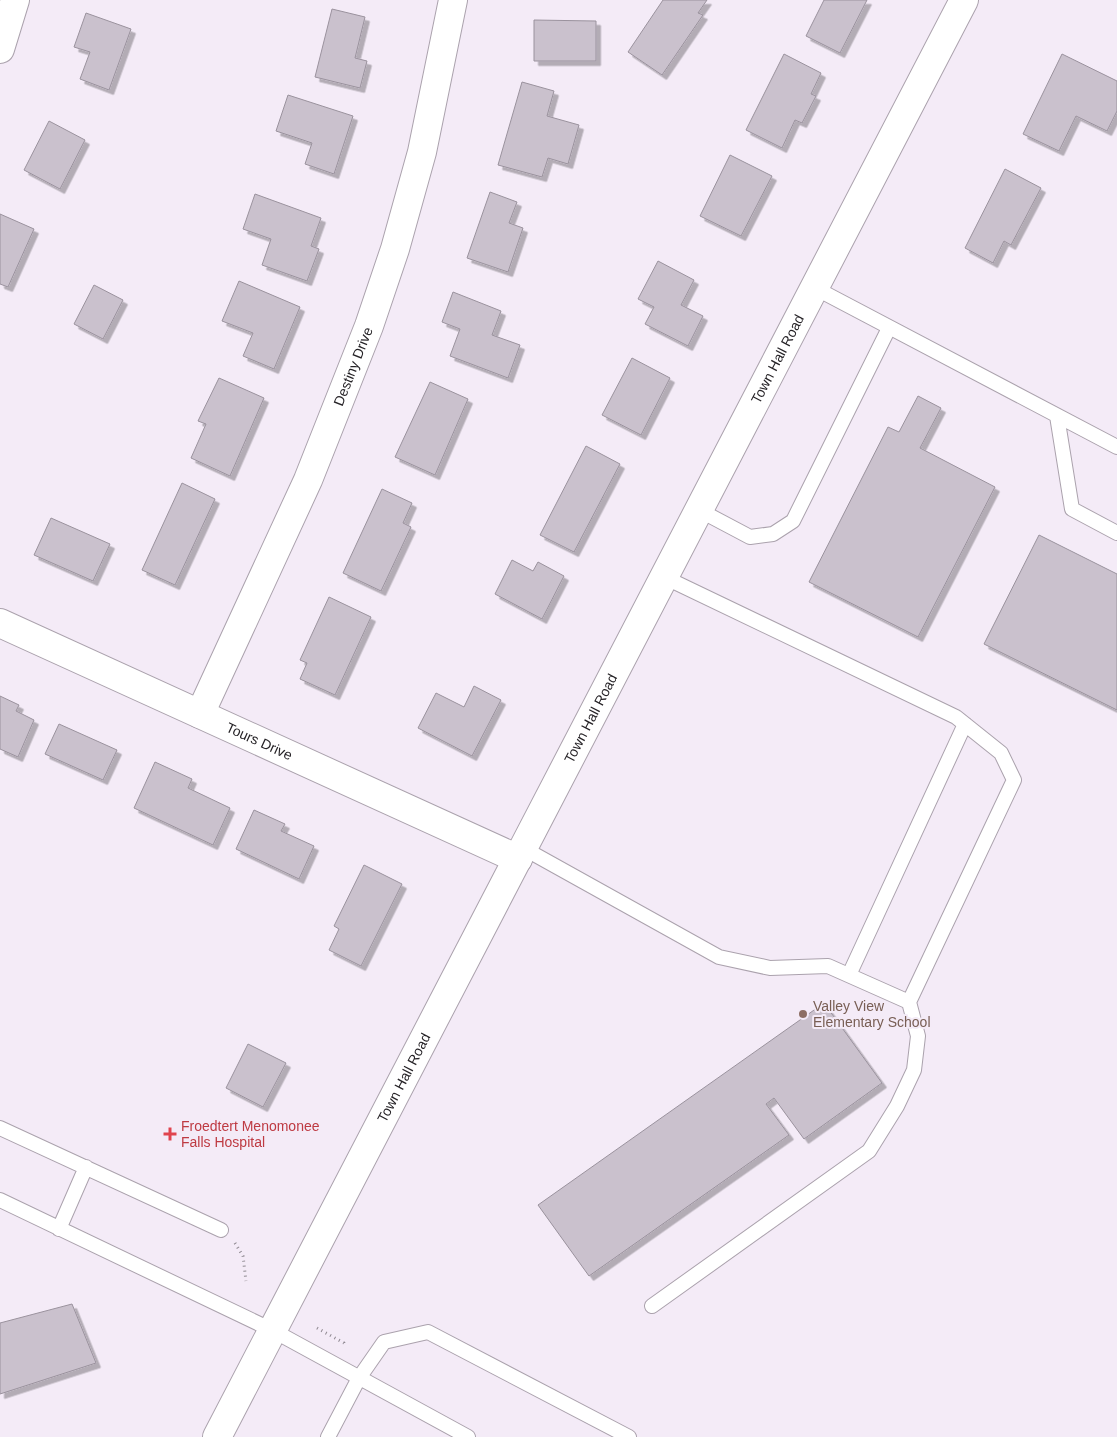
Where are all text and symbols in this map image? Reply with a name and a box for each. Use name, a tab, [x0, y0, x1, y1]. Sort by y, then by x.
street label: Town Hall Road	[748, 312, 807, 406]
street label: Destiny Drive	[330, 324, 376, 408]
street label: Town Hall Road	[561, 671, 620, 766]
street label: Tours Drive	[224, 719, 295, 763]
place label: Valley View Elementary School	[813, 998, 931, 1030]
marker: Valley View Elementary School	[797, 1008, 809, 1020]
street label: Town Hall Road	[374, 1030, 434, 1125]
place label: Froedtert Menomonee Falls Hospital	[181, 1118, 320, 1150]
marker: Froedtert Menomonee Falls Hospital	[163, 1127, 177, 1141]

